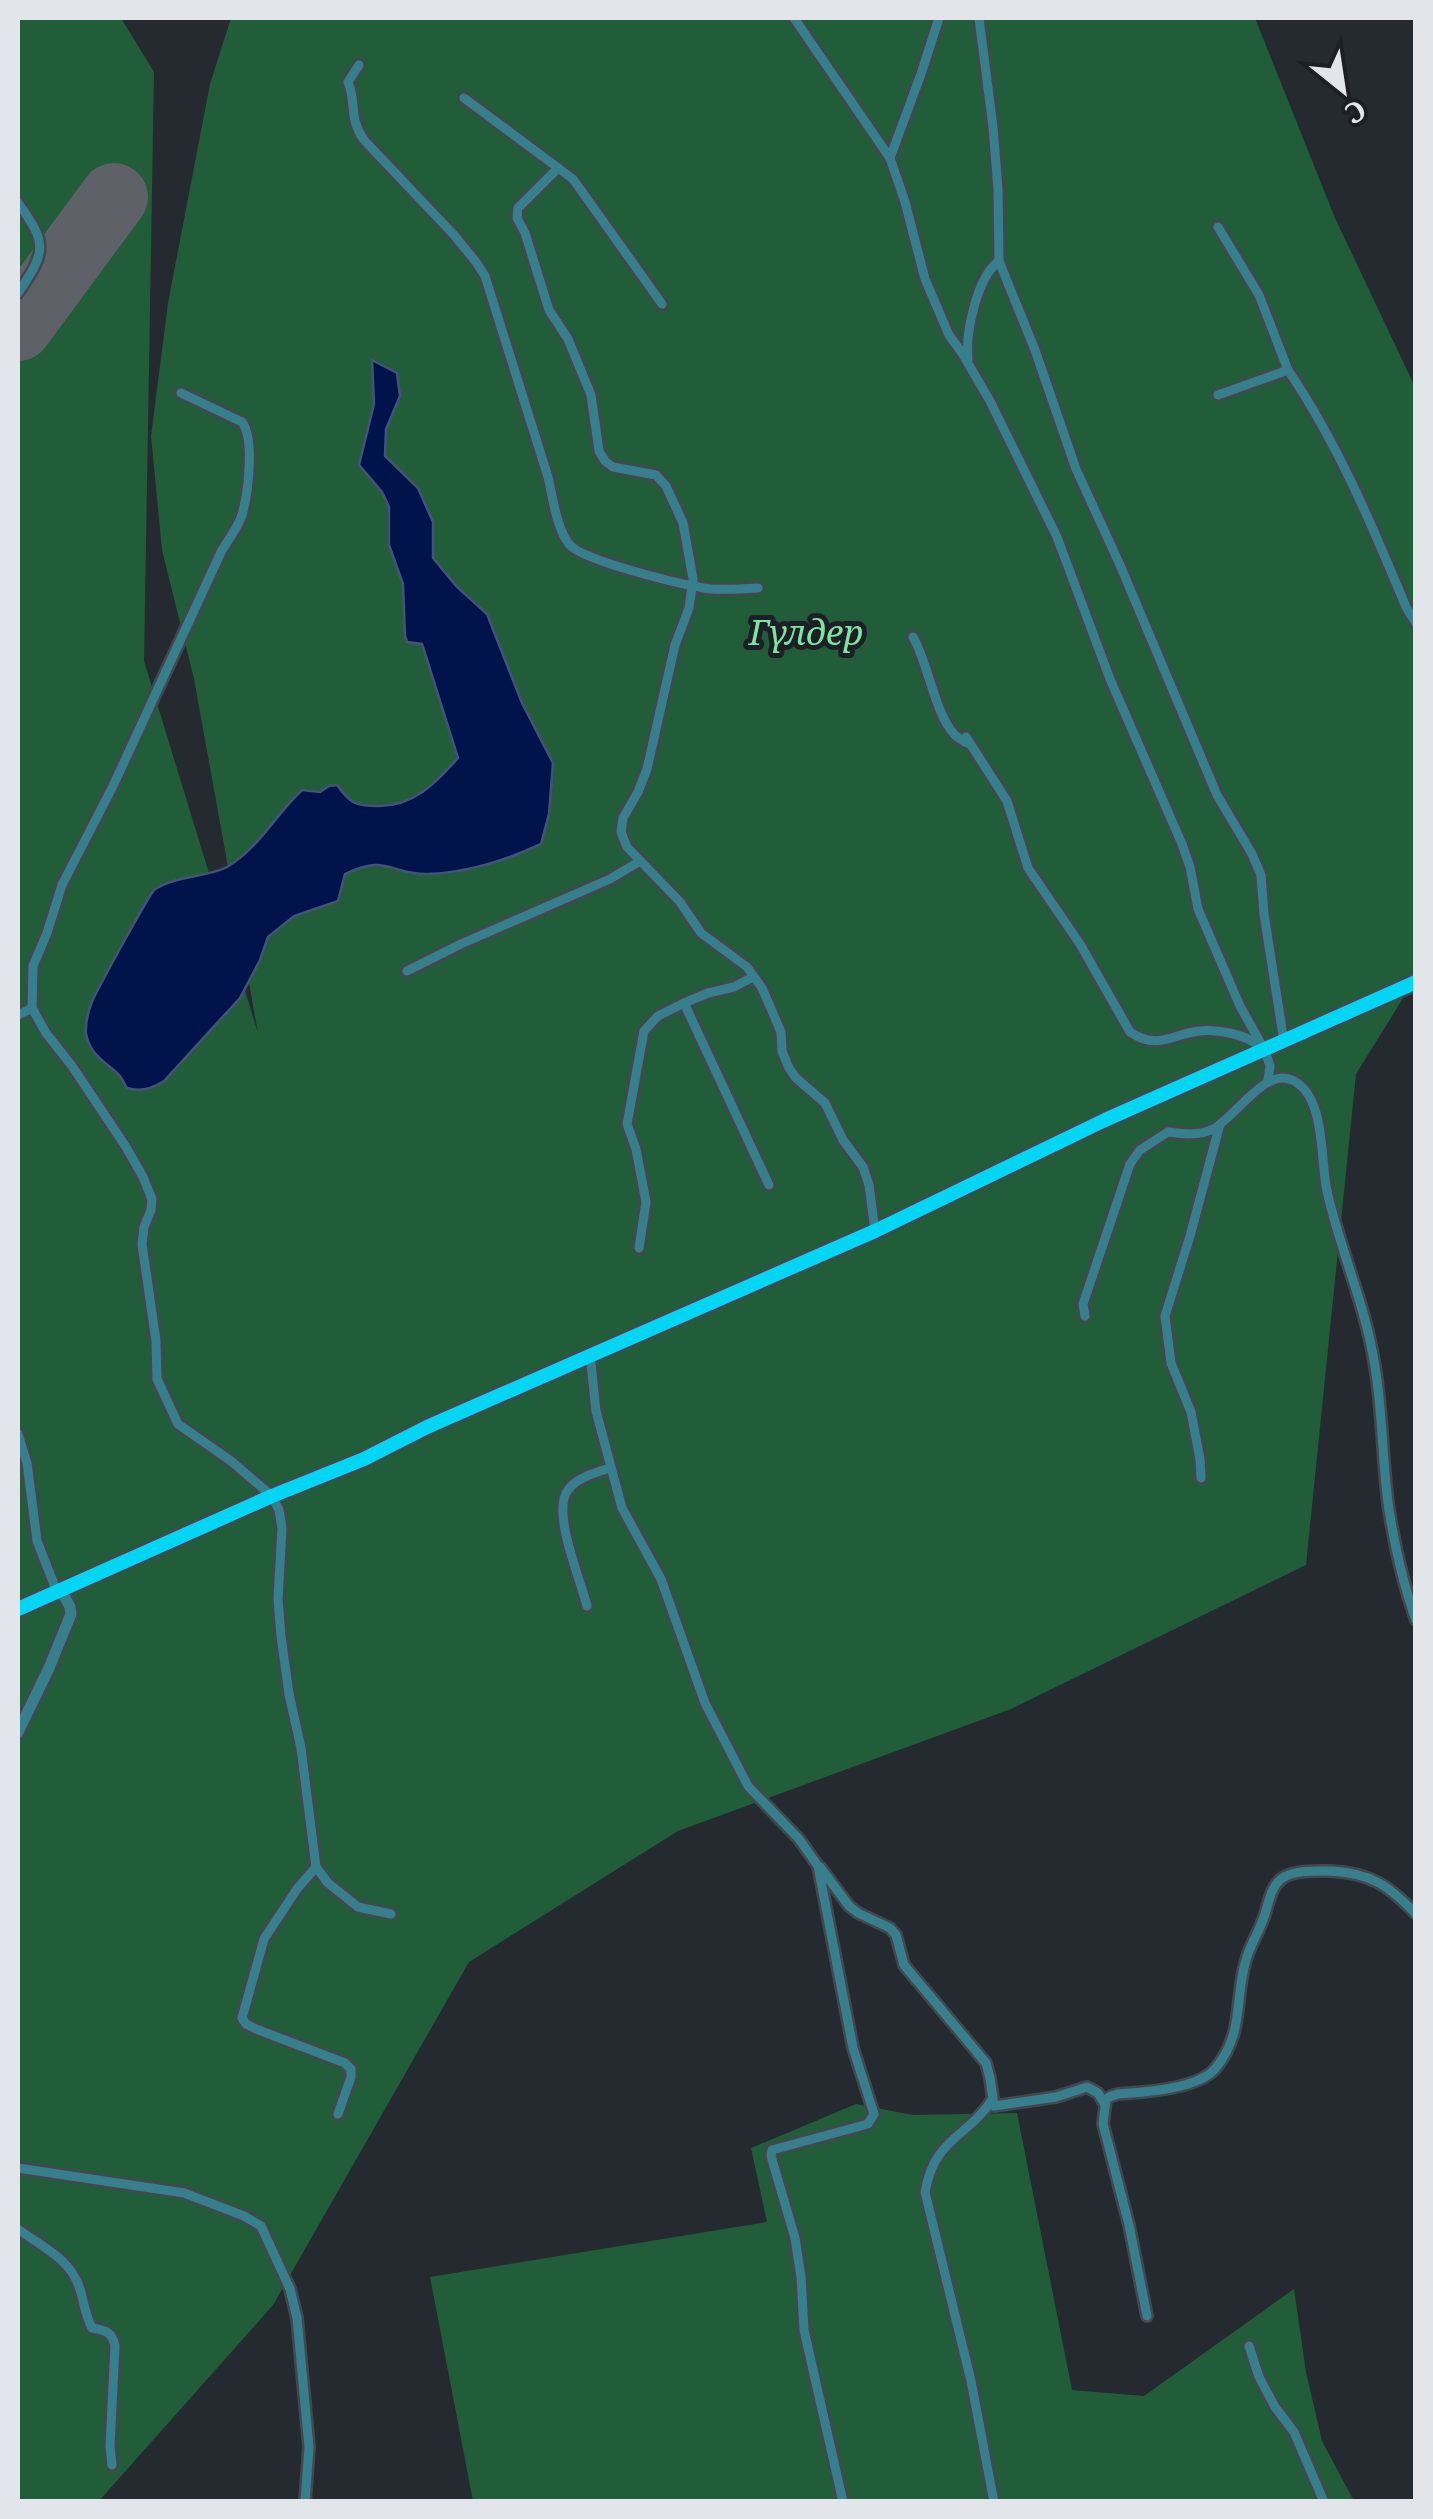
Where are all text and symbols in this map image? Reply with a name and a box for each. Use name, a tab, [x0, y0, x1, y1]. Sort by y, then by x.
north arrow	[1293, 40, 1393, 140]
text: С	[1339, 91, 1373, 134]
park label: Гүлдер	[748, 608, 863, 655]

